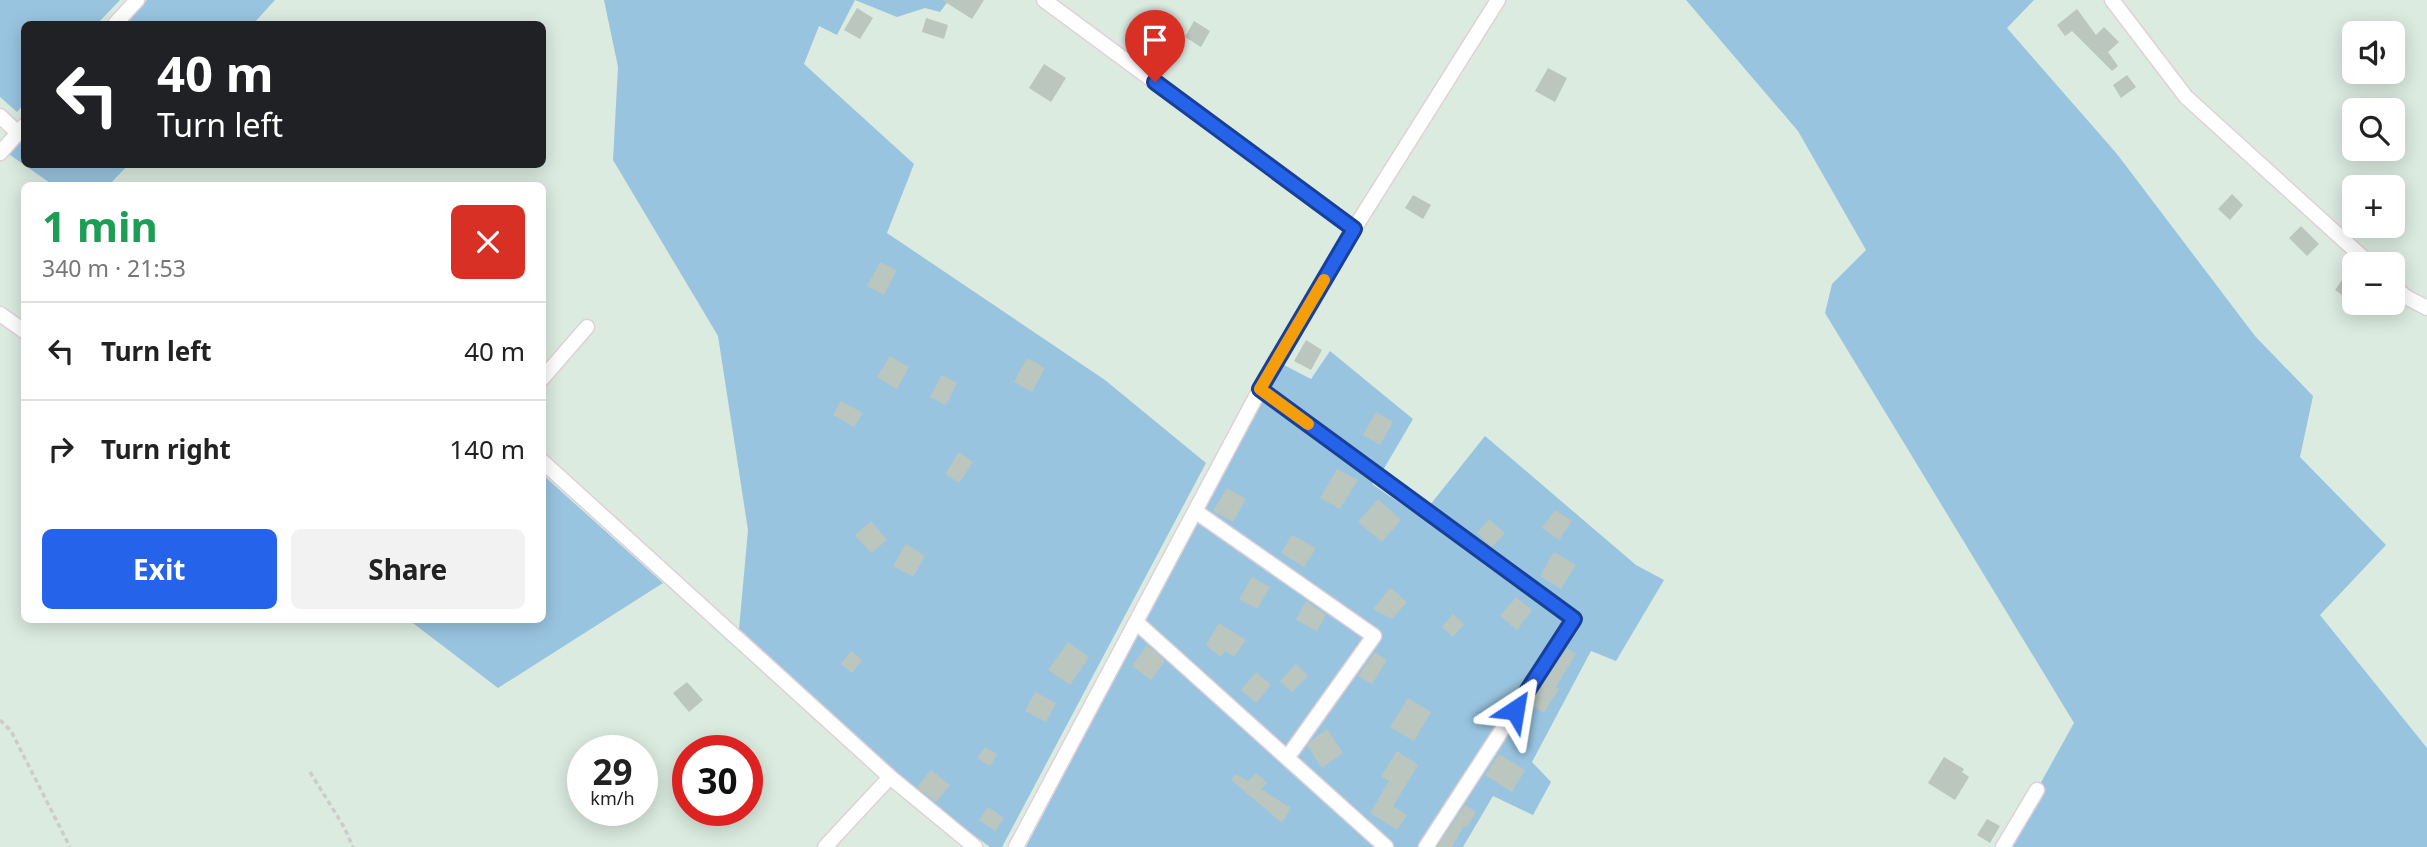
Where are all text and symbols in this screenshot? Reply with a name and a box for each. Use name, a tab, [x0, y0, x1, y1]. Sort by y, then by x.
pin	[1125, 10, 1185, 82]
icon: arrive	[1136, 21, 1174, 59]
map controls	[2342, 21, 2405, 315]
button: sound	[2342, 21, 2405, 84]
text: 40 m	[157, 40, 274, 106]
icon: left	[42, 49, 133, 140]
button: search	[2342, 98, 2405, 161]
text: Turn left	[157, 103, 283, 146]
button: +	[2342, 175, 2405, 238]
text: 1 min	[42, 197, 158, 254]
button: close	[451, 205, 525, 279]
text: 340 m · 21:53	[42, 252, 186, 284]
button: −	[2342, 252, 2405, 315]
icon: left	[42, 332, 80, 370]
text: Turn left	[101, 333, 212, 369]
text: 40 m	[464, 333, 525, 369]
icon: right	[42, 430, 80, 468]
text: Turn right	[101, 431, 231, 467]
text: 140 m	[449, 431, 525, 467]
button: Exit	[42, 529, 277, 609]
button: Share	[291, 529, 525, 609]
position arrow	[1478, 673, 1552, 747]
speed limit sign: 30	[672, 735, 763, 826]
text: 29	[592, 748, 633, 795]
text: km/h	[590, 786, 635, 810]

